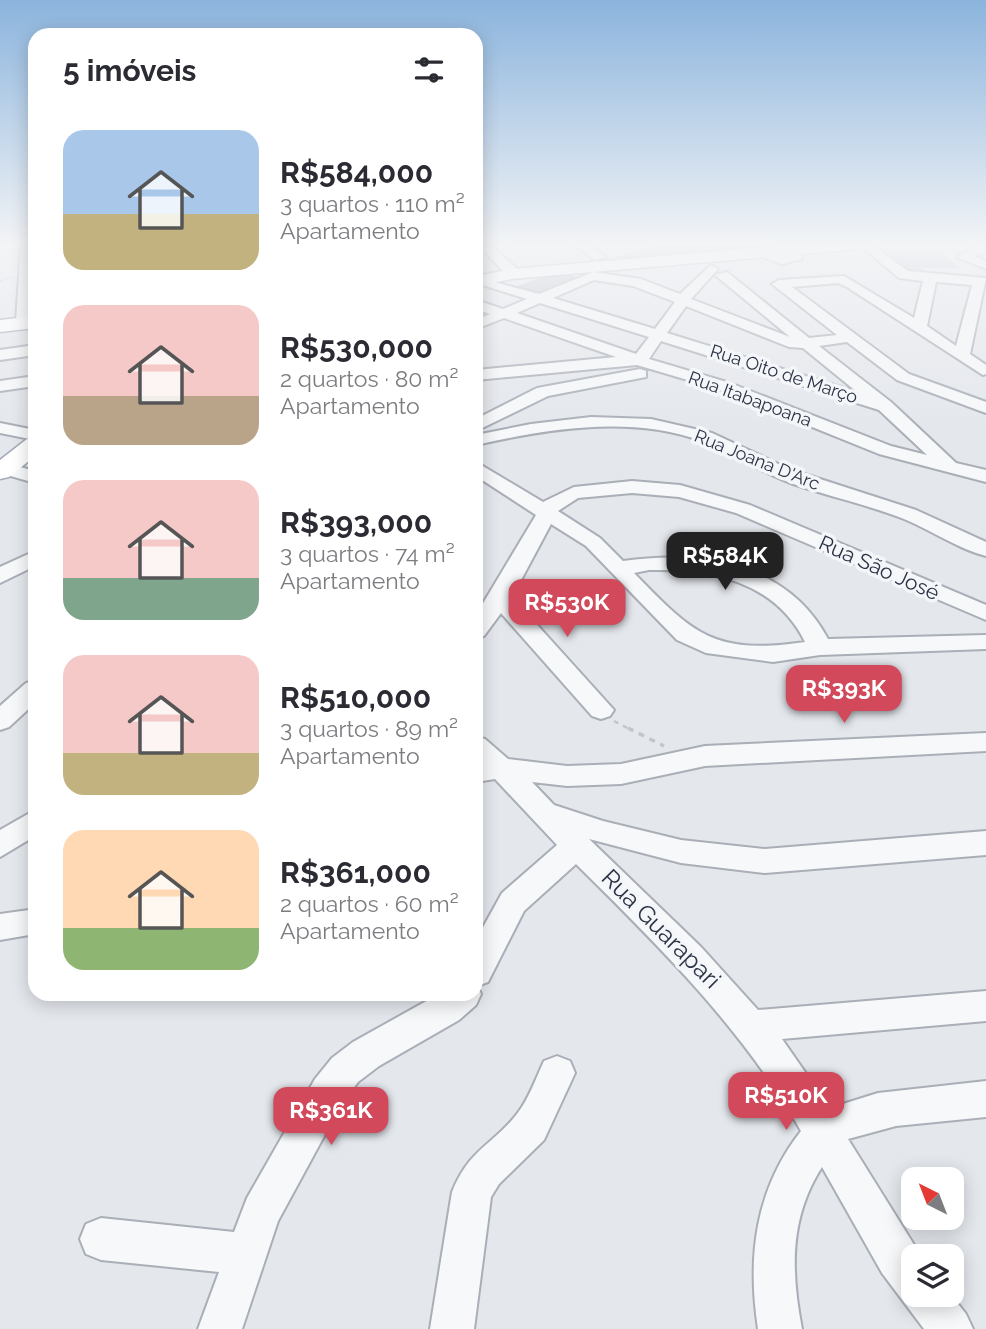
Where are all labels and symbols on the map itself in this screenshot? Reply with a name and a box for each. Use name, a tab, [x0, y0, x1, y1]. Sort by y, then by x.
street label: Rua Oito de Março	[708, 340, 861, 407]
street label: Rua Itabapoana	[686, 366, 815, 431]
street label: Rua Joana D'Arc	[691, 425, 823, 494]
street label: Rua São José	[815, 530, 943, 605]
pin: R$584K	[668, 532, 782, 592]
pin: R$530K	[510, 580, 624, 639]
pin: R$393K	[787, 666, 901, 725]
street label: Rua Guarapari	[596, 863, 727, 994]
pin: R$510K	[729, 1072, 843, 1132]
pin: R$361K	[274, 1088, 388, 1147]
north arrow	[901, 1167, 964, 1230]

